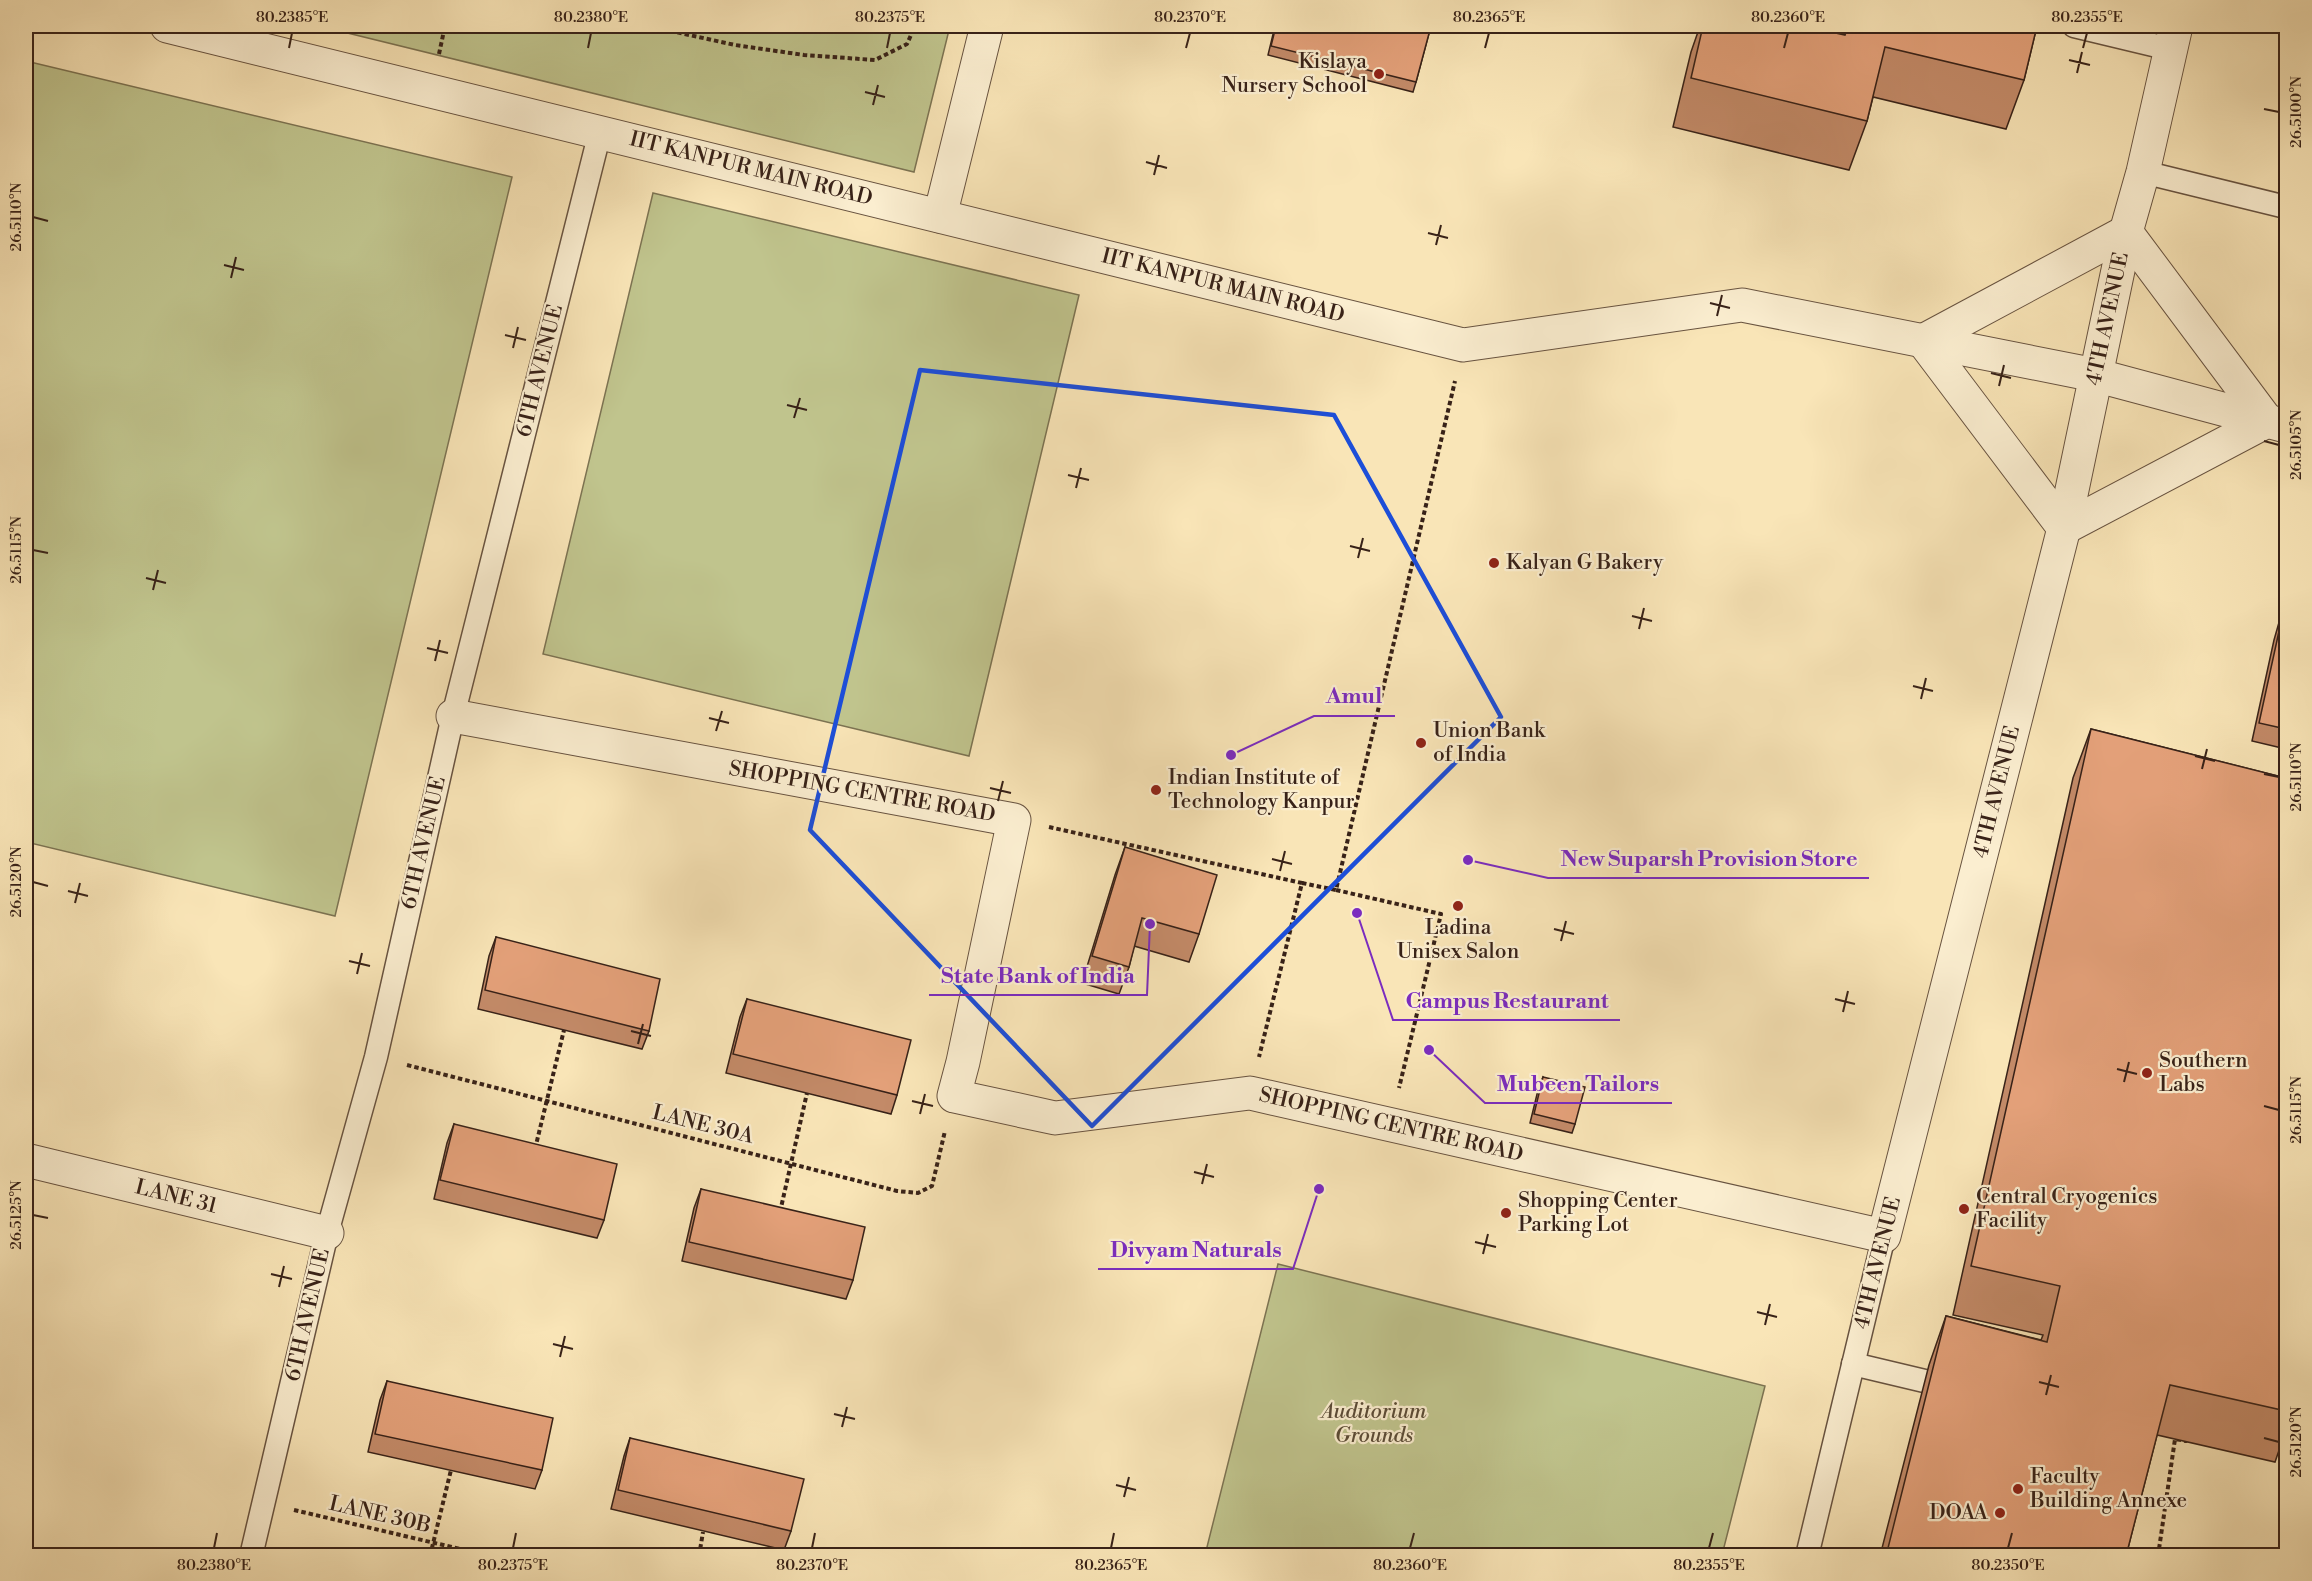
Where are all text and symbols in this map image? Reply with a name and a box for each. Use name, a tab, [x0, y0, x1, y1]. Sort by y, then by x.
text: 80.2385°E	[256, 8, 328, 27]
text: 80.2380°E	[554, 8, 628, 27]
text: 80.2375°E	[855, 8, 925, 27]
text: 80.2370°E	[1154, 8, 1226, 27]
text: 80.2365°E	[1453, 8, 1525, 27]
text: 80.2360°E	[1751, 8, 1825, 27]
text: 80.2355°E	[2051, 8, 2123, 27]
place label: Kislaya Nursery School	[1222, 49, 1367, 99]
marker: Kislaya Nursery School	[1372, 67, 1386, 81]
text: 26.5100°N	[2287, 76, 2306, 148]
street label: IIT KANPUR MAIN ROAD	[627, 126, 875, 212]
text: 26.5110°N	[7, 183, 26, 251]
street label: IIT KANPUR MAIN ROAD	[1099, 243, 1347, 329]
street label: 4TH AVENUE	[2081, 250, 2135, 388]
street label: 6TH AVENUE	[511, 302, 569, 440]
text: 26.5105°N	[2287, 410, 2306, 480]
text: 26.5115°N	[7, 516, 26, 584]
place label: Kalyan G Bakery	[1506, 550, 1664, 576]
marker: Kalyan G Bakery	[1487, 556, 1501, 570]
callout: Amul	[1314, 676, 1395, 716]
text: Amul	[1325, 683, 1382, 710]
place label: Union Bank of India	[1433, 718, 1546, 768]
street label: 4TH AVENUE	[1968, 723, 2026, 861]
marker: Union Bank of India	[1414, 736, 1428, 750]
text: 26.5110°N	[2287, 743, 2306, 811]
street label: SHOPPING CENTRE ROAD	[727, 756, 997, 828]
place label: Indian Institute of Technology Kanpur	[1168, 765, 1355, 815]
street label: 6TH AVENUE	[396, 774, 452, 912]
marker: Indian Institute of Technology Kanpur	[1149, 783, 1163, 797]
callout: New Suparsh Provision Store	[1548, 838, 1869, 878]
text: 26.5120°N	[7, 846, 26, 918]
text: New Suparsh Provision Store	[1560, 846, 1858, 873]
marker: Ladina Unisex Salon	[1451, 899, 1465, 913]
place label: Ladina Unisex Salon	[1397, 915, 1520, 965]
callout: State Bank of India	[929, 955, 1147, 995]
text: State Bank of India	[941, 963, 1136, 990]
callout: Campus Restaurant	[1393, 980, 1620, 1020]
text: Campus Restaurant	[1405, 988, 1609, 1015]
place label: Southern Labs	[2159, 1048, 2248, 1098]
callout: Mubeen Tailors	[1485, 1063, 1672, 1103]
marker: Southern Labs	[2140, 1066, 2154, 1080]
text: Mubeen Tailors	[1497, 1071, 1659, 1098]
text: 26.5115°N	[2287, 1076, 2306, 1144]
street label: SHOPPING CENTRE ROAD	[1256, 1082, 1526, 1168]
street label: LANE 30A	[650, 1100, 757, 1150]
street label: LANE 31	[132, 1174, 220, 1220]
text: 26.5125°N	[7, 1180, 26, 1250]
place label: Central Cryogenics Facility	[1976, 1184, 2157, 1234]
place label: Shopping Center Parking Lot	[1518, 1188, 1678, 1238]
street label: 4TH AVENUE	[1849, 1194, 1907, 1332]
marker: Central Cryogenics Facility	[1957, 1202, 1971, 1216]
marker: Shopping Center Parking Lot	[1499, 1206, 1513, 1220]
callout: Divyam Naturals	[1098, 1229, 1293, 1269]
text: Divyam Naturals	[1110, 1237, 1282, 1264]
street label: 6TH AVENUE	[280, 1246, 336, 1384]
park label: Auditorium Grounds	[1320, 1399, 1427, 1449]
text: 26.5120°N	[2287, 1406, 2306, 1478]
place label: Faculty Building Annexe	[2029, 1464, 2187, 1514]
marker: Faculty Building Annexe	[2011, 1482, 2025, 1496]
street label: LANE 30B	[326, 1491, 434, 1539]
place label: DOAA	[1929, 1500, 1989, 1526]
marker: DOAA	[1993, 1506, 2007, 1520]
text: 80.2380°E	[177, 1556, 251, 1575]
text: 80.2375°E	[478, 1556, 548, 1575]
text: 80.2370°E	[776, 1556, 848, 1575]
text: 80.2365°E	[1075, 1556, 1147, 1575]
text: 80.2360°E	[1373, 1556, 1447, 1575]
text: 80.2355°E	[1673, 1556, 1745, 1575]
text: 80.2350°E	[1971, 1556, 2045, 1575]

